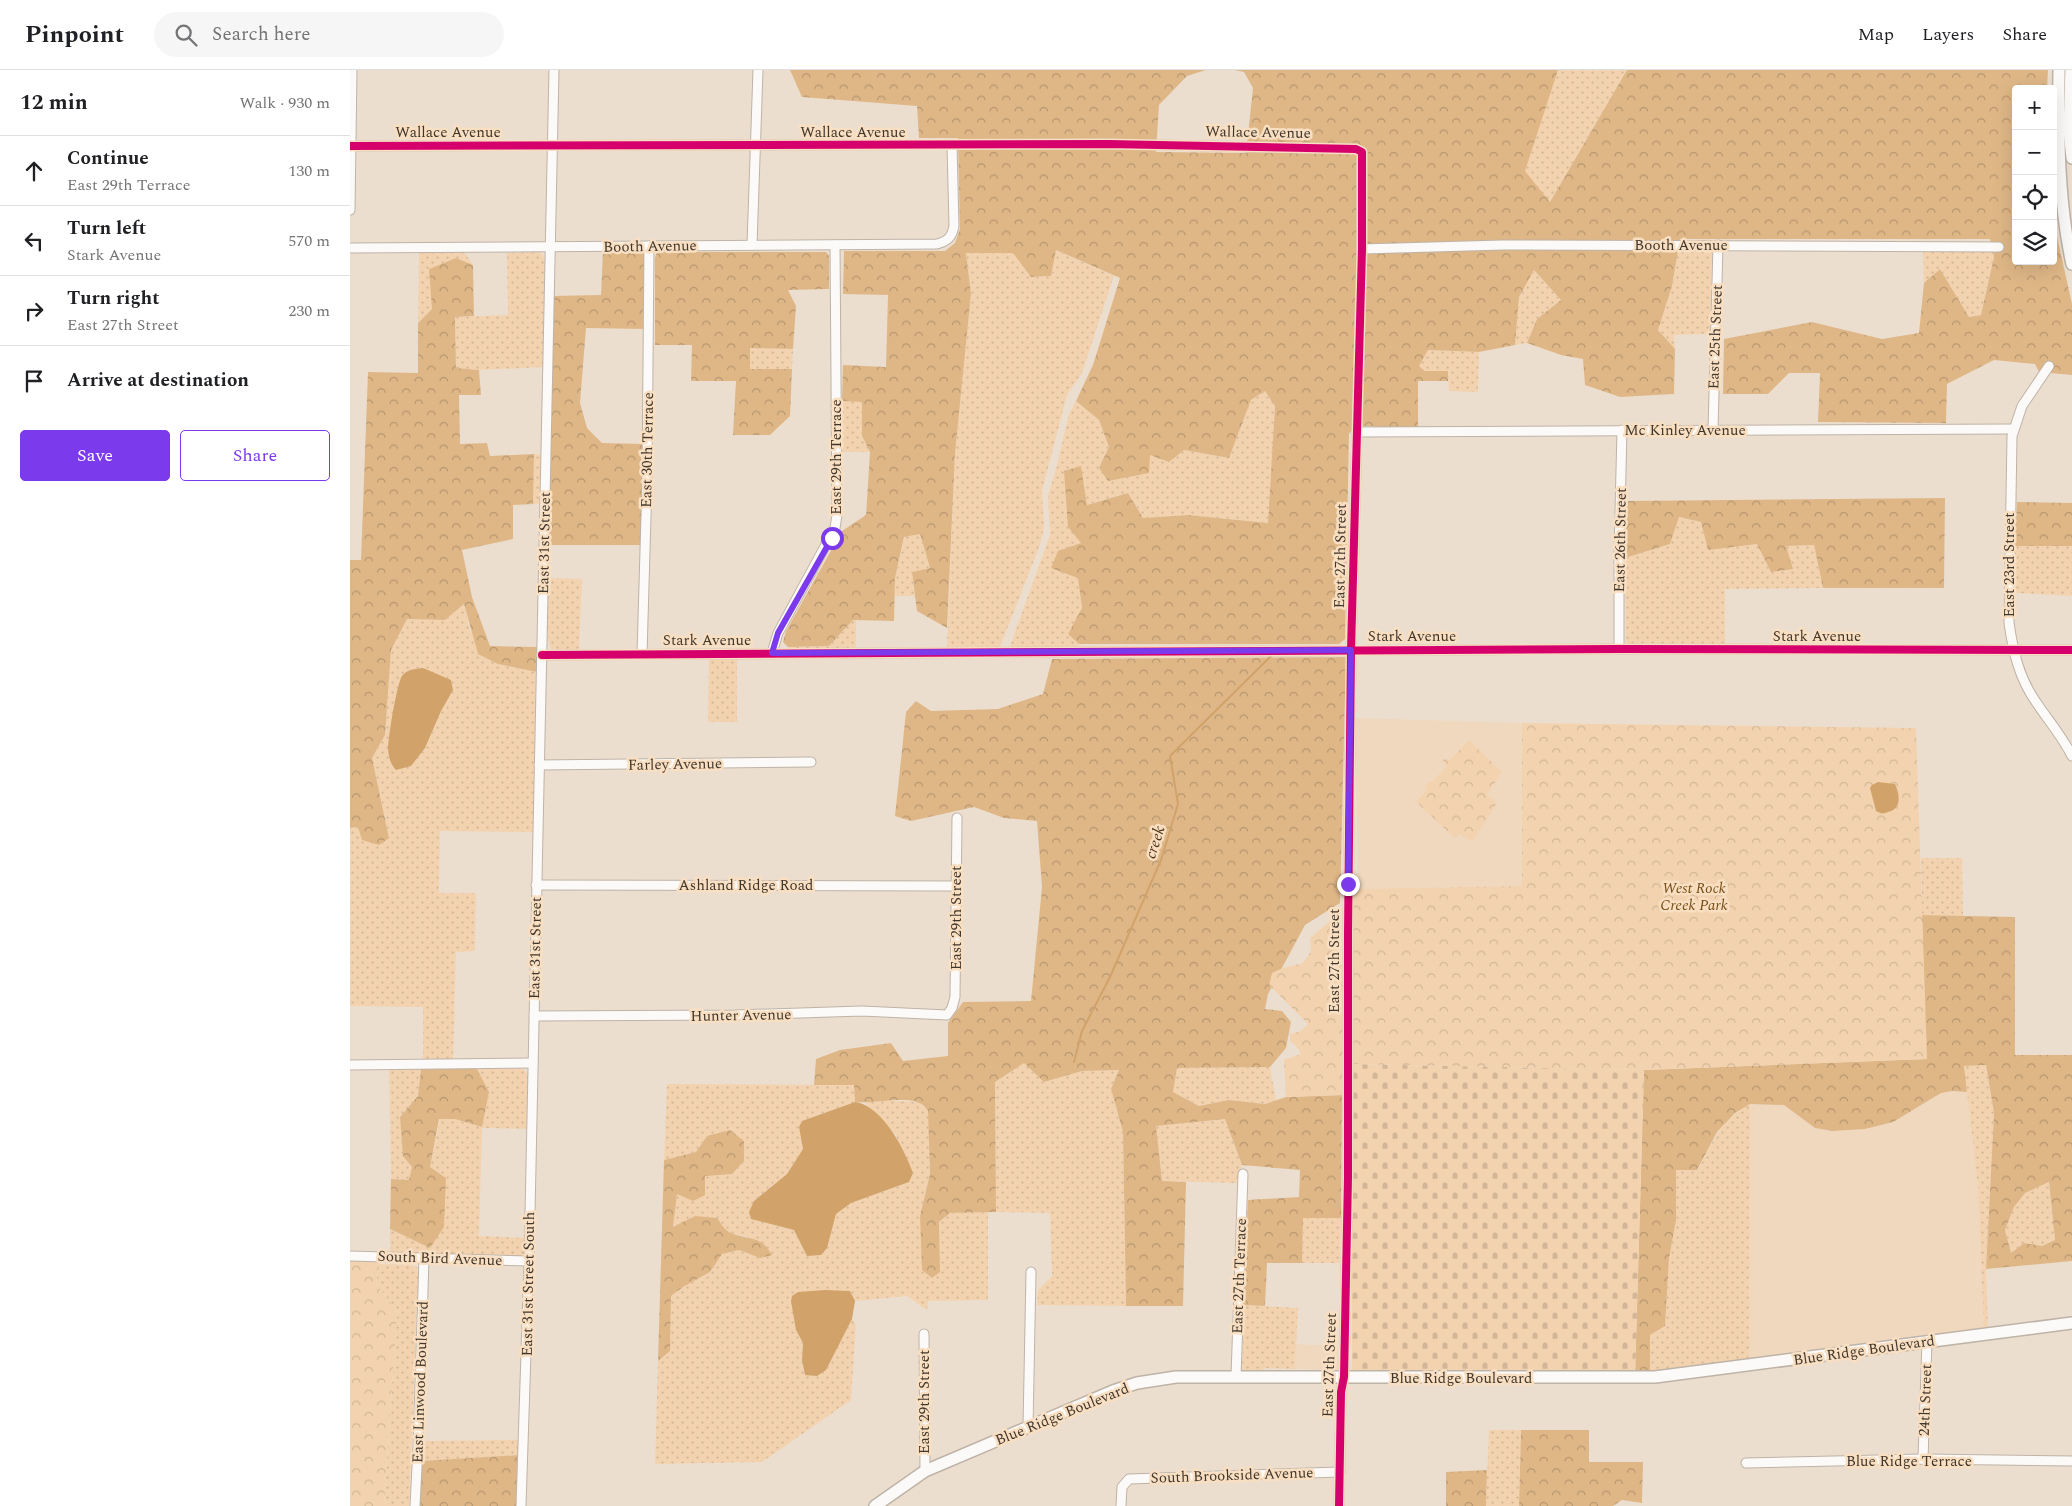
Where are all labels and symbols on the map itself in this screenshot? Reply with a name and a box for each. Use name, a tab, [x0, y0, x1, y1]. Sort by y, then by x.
street label: Wallace Avenue	[1205, 120, 1311, 145]
street label: Wallace Avenue	[395, 121, 501, 144]
street label: Wallace Avenue	[800, 121, 906, 144]
street label: Booth Avenue	[603, 234, 697, 259]
street label: Booth Avenue	[1634, 234, 1728, 257]
street label: East 25th Street	[1702, 284, 1729, 390]
street label: East 30th Terrace	[635, 392, 660, 508]
street label: East 29th Terrace	[825, 399, 848, 515]
street label: Mc Kinley Avenue	[1624, 419, 1746, 442]
street label: East 26th Street	[1608, 487, 1633, 593]
street label: East 31st Street	[532, 492, 557, 594]
street label: East 27th Street	[1328, 503, 1353, 609]
street label: East 23rd Street	[1998, 513, 2021, 617]
route start	[821, 527, 844, 550]
street label: Stark Avenue	[1368, 625, 1456, 648]
street label: Stark Avenue	[1773, 625, 1861, 648]
street label: Stark Avenue	[663, 629, 751, 652]
street label: Farley Avenue	[628, 752, 722, 777]
water label: creek	[1138, 822, 1172, 862]
street label: East 29th Street	[945, 866, 968, 970]
route end	[1337, 873, 1360, 896]
street label: Ashland Ridge Road	[679, 874, 813, 897]
park label: West Rock Creek Park	[1660, 877, 1728, 917]
street label: East 31st Street	[523, 897, 548, 999]
street label: East 27th Street	[1323, 909, 1346, 1013]
street label: Hunter Avenue	[690, 1003, 792, 1028]
street label: East 31st Street South	[516, 1211, 541, 1357]
street label: East 27th Terrace	[1226, 1218, 1253, 1334]
street label: South Bird Avenue	[377, 1245, 503, 1272]
street label: East Linwood Boulevard	[406, 1301, 435, 1463]
street label: East 27th Street	[1316, 1312, 1343, 1418]
street label: Blue Ridge Boulevard	[1792, 1329, 1936, 1372]
street label: East 29th Street	[913, 1350, 936, 1454]
street label: 24th Street	[1913, 1364, 1938, 1436]
street label: Blue Ridge Boulevard	[1390, 1367, 1532, 1390]
street label: Blue Ridge Boulevard	[992, 1377, 1133, 1452]
street label: Blue Ridge Terrace	[1846, 1450, 1972, 1473]
street label: South Brookside Avenue	[1150, 1461, 1314, 1490]

